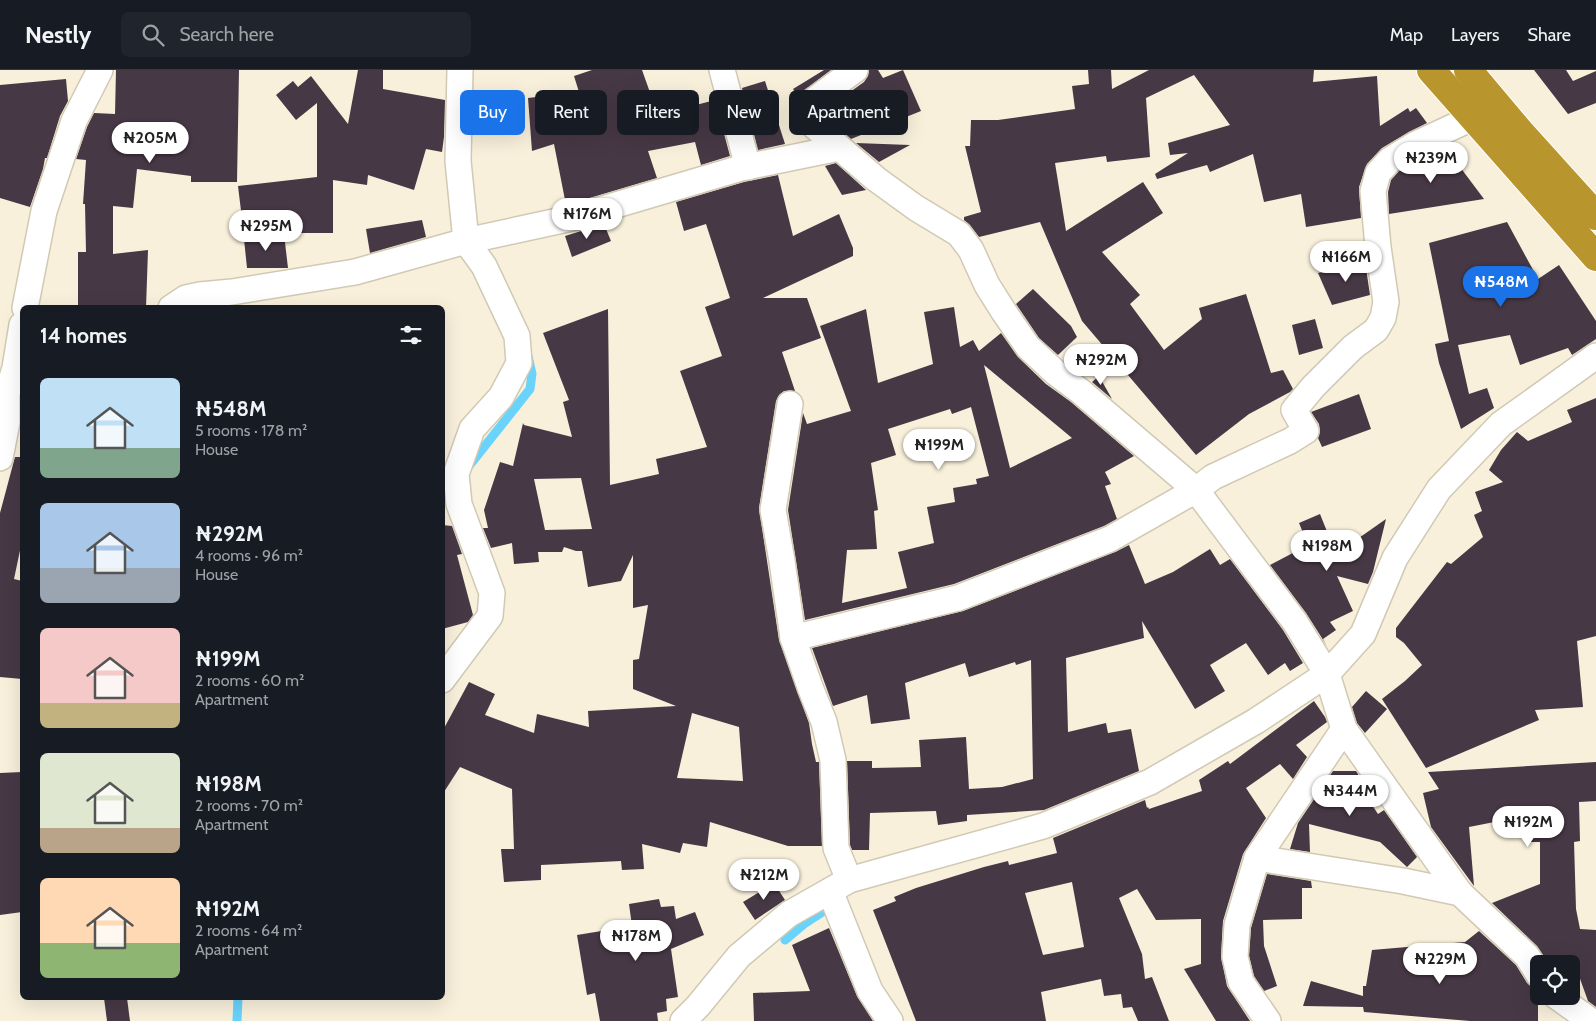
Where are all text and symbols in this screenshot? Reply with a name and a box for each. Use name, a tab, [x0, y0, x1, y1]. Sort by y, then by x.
search box	[121, 12, 471, 57]
text: Nestly	[25, 20, 91, 49]
icon: search	[139, 21, 167, 49]
text: Search here	[179, 23, 274, 46]
text: Map	[1390, 24, 1423, 46]
text: Layers	[1451, 24, 1500, 46]
text: Share	[1528, 24, 1571, 46]
chip: Buy	[460, 90, 525, 135]
chip: Rent	[535, 90, 607, 135]
chip: Filters	[617, 90, 699, 135]
chip: New	[709, 90, 779, 135]
chip: Apartment	[789, 90, 908, 135]
pin: ₦205M	[115, 122, 185, 164]
text: ₦205M	[123, 128, 177, 147]
pin: ₦239M	[1396, 142, 1466, 184]
text: ₦239M	[1405, 148, 1457, 167]
pin: ₦176M	[552, 198, 622, 240]
text: ₦176M	[563, 204, 611, 223]
pin: ₦295M	[231, 210, 301, 252]
text: ₦295M	[240, 216, 292, 235]
pin: ₦166M	[1311, 240, 1381, 283]
text: ₦166M	[1321, 247, 1371, 266]
pin: ₦548M	[1466, 266, 1536, 308]
text: ₦548M	[1474, 272, 1528, 291]
icon: filters	[397, 321, 425, 349]
text: 14 homes	[40, 323, 127, 348]
pin: ₦292M	[1066, 344, 1136, 386]
text: ₦292M	[1075, 350, 1127, 369]
text: ₦548M	[195, 396, 266, 421]
icon: home	[80, 398, 140, 458]
text: 5 rooms · 178 m²	[195, 421, 307, 440]
pin: ₦199M	[904, 428, 974, 471]
text: ₦199M	[914, 435, 964, 454]
text: House	[195, 440, 238, 459]
text: ₦292M	[195, 521, 263, 546]
icon: home	[80, 523, 140, 583]
pin: ₦198M	[1292, 530, 1362, 572]
text: ₦198M	[1302, 536, 1352, 555]
text: 4 rooms · 96 m²	[195, 546, 303, 565]
text: House	[195, 565, 238, 584]
text: ₦199M	[195, 646, 261, 671]
icon: home	[80, 648, 140, 708]
text: 2 rooms · 60 m²	[195, 671, 304, 690]
text: Apartment	[195, 690, 268, 709]
text: ₦198M	[195, 771, 262, 796]
icon: home	[80, 773, 140, 833]
pin: ₦344M	[1315, 774, 1385, 817]
text: ₦344M	[1323, 781, 1377, 800]
text: 2 rooms · 70 m²	[195, 796, 303, 815]
pin: ₦192M	[1493, 806, 1563, 848]
text: ₦192M	[1503, 812, 1553, 831]
text: Apartment	[195, 815, 268, 834]
pin: ₦212M	[729, 858, 799, 901]
text: ₦212M	[739, 865, 789, 884]
text: ₦192M	[195, 896, 260, 921]
icon: home	[80, 898, 140, 958]
pin: ₦178M	[601, 920, 671, 962]
text: 2 rooms · 64 m²	[195, 921, 302, 940]
text: ₦178M	[611, 926, 661, 945]
text: Apartment	[195, 940, 268, 959]
pin: ₦229M	[1405, 942, 1475, 985]
text: ₦229M	[1414, 949, 1466, 968]
map controls	[1530, 955, 1580, 1005]
button: locate	[1530, 955, 1580, 1005]

